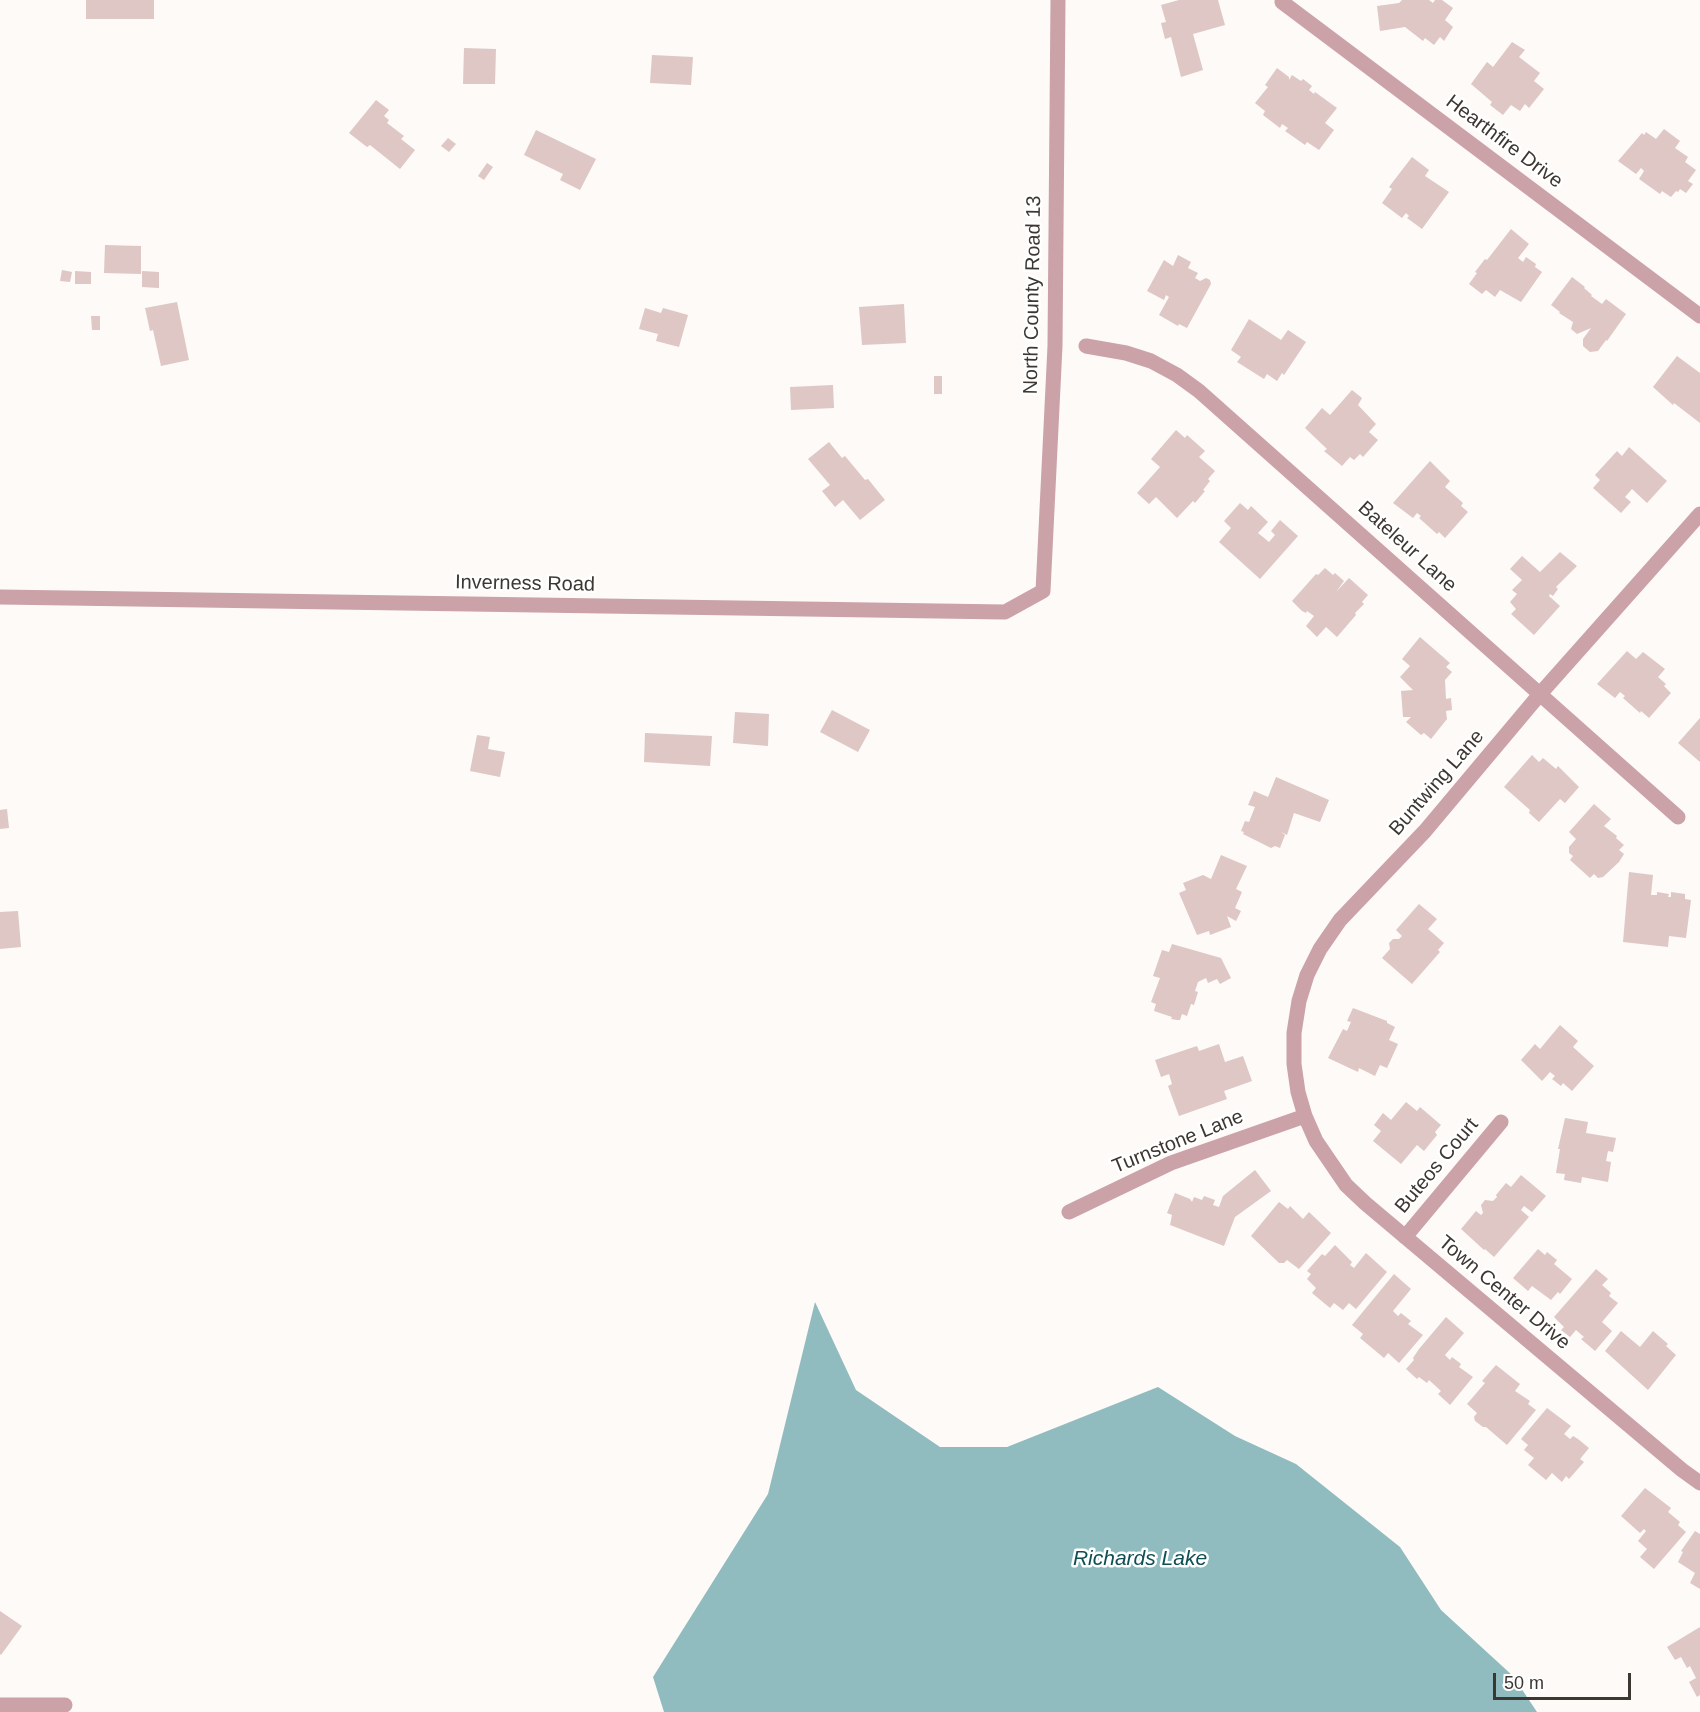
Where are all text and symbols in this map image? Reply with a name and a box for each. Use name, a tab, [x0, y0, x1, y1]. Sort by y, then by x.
street label: Hearthfire Drive	[1441, 90, 1567, 194]
street label: North County Road 13	[1019, 195, 1047, 395]
street label: Bateleur Lane	[1353, 496, 1461, 598]
street label: Inverness Road	[455, 571, 595, 597]
street label: Buntwing Lane	[1385, 725, 1489, 841]
street label: Turnstone Lane	[1109, 1105, 1247, 1179]
street label: Buteos Court	[1390, 1114, 1484, 1218]
street label: Town Center Drive	[1433, 1231, 1575, 1355]
water label: Richards Lake	[1073, 1546, 1207, 1572]
scale bar	[1496, 1661, 1634, 1699]
text: 50 m	[1504, 1673, 1544, 1693]

